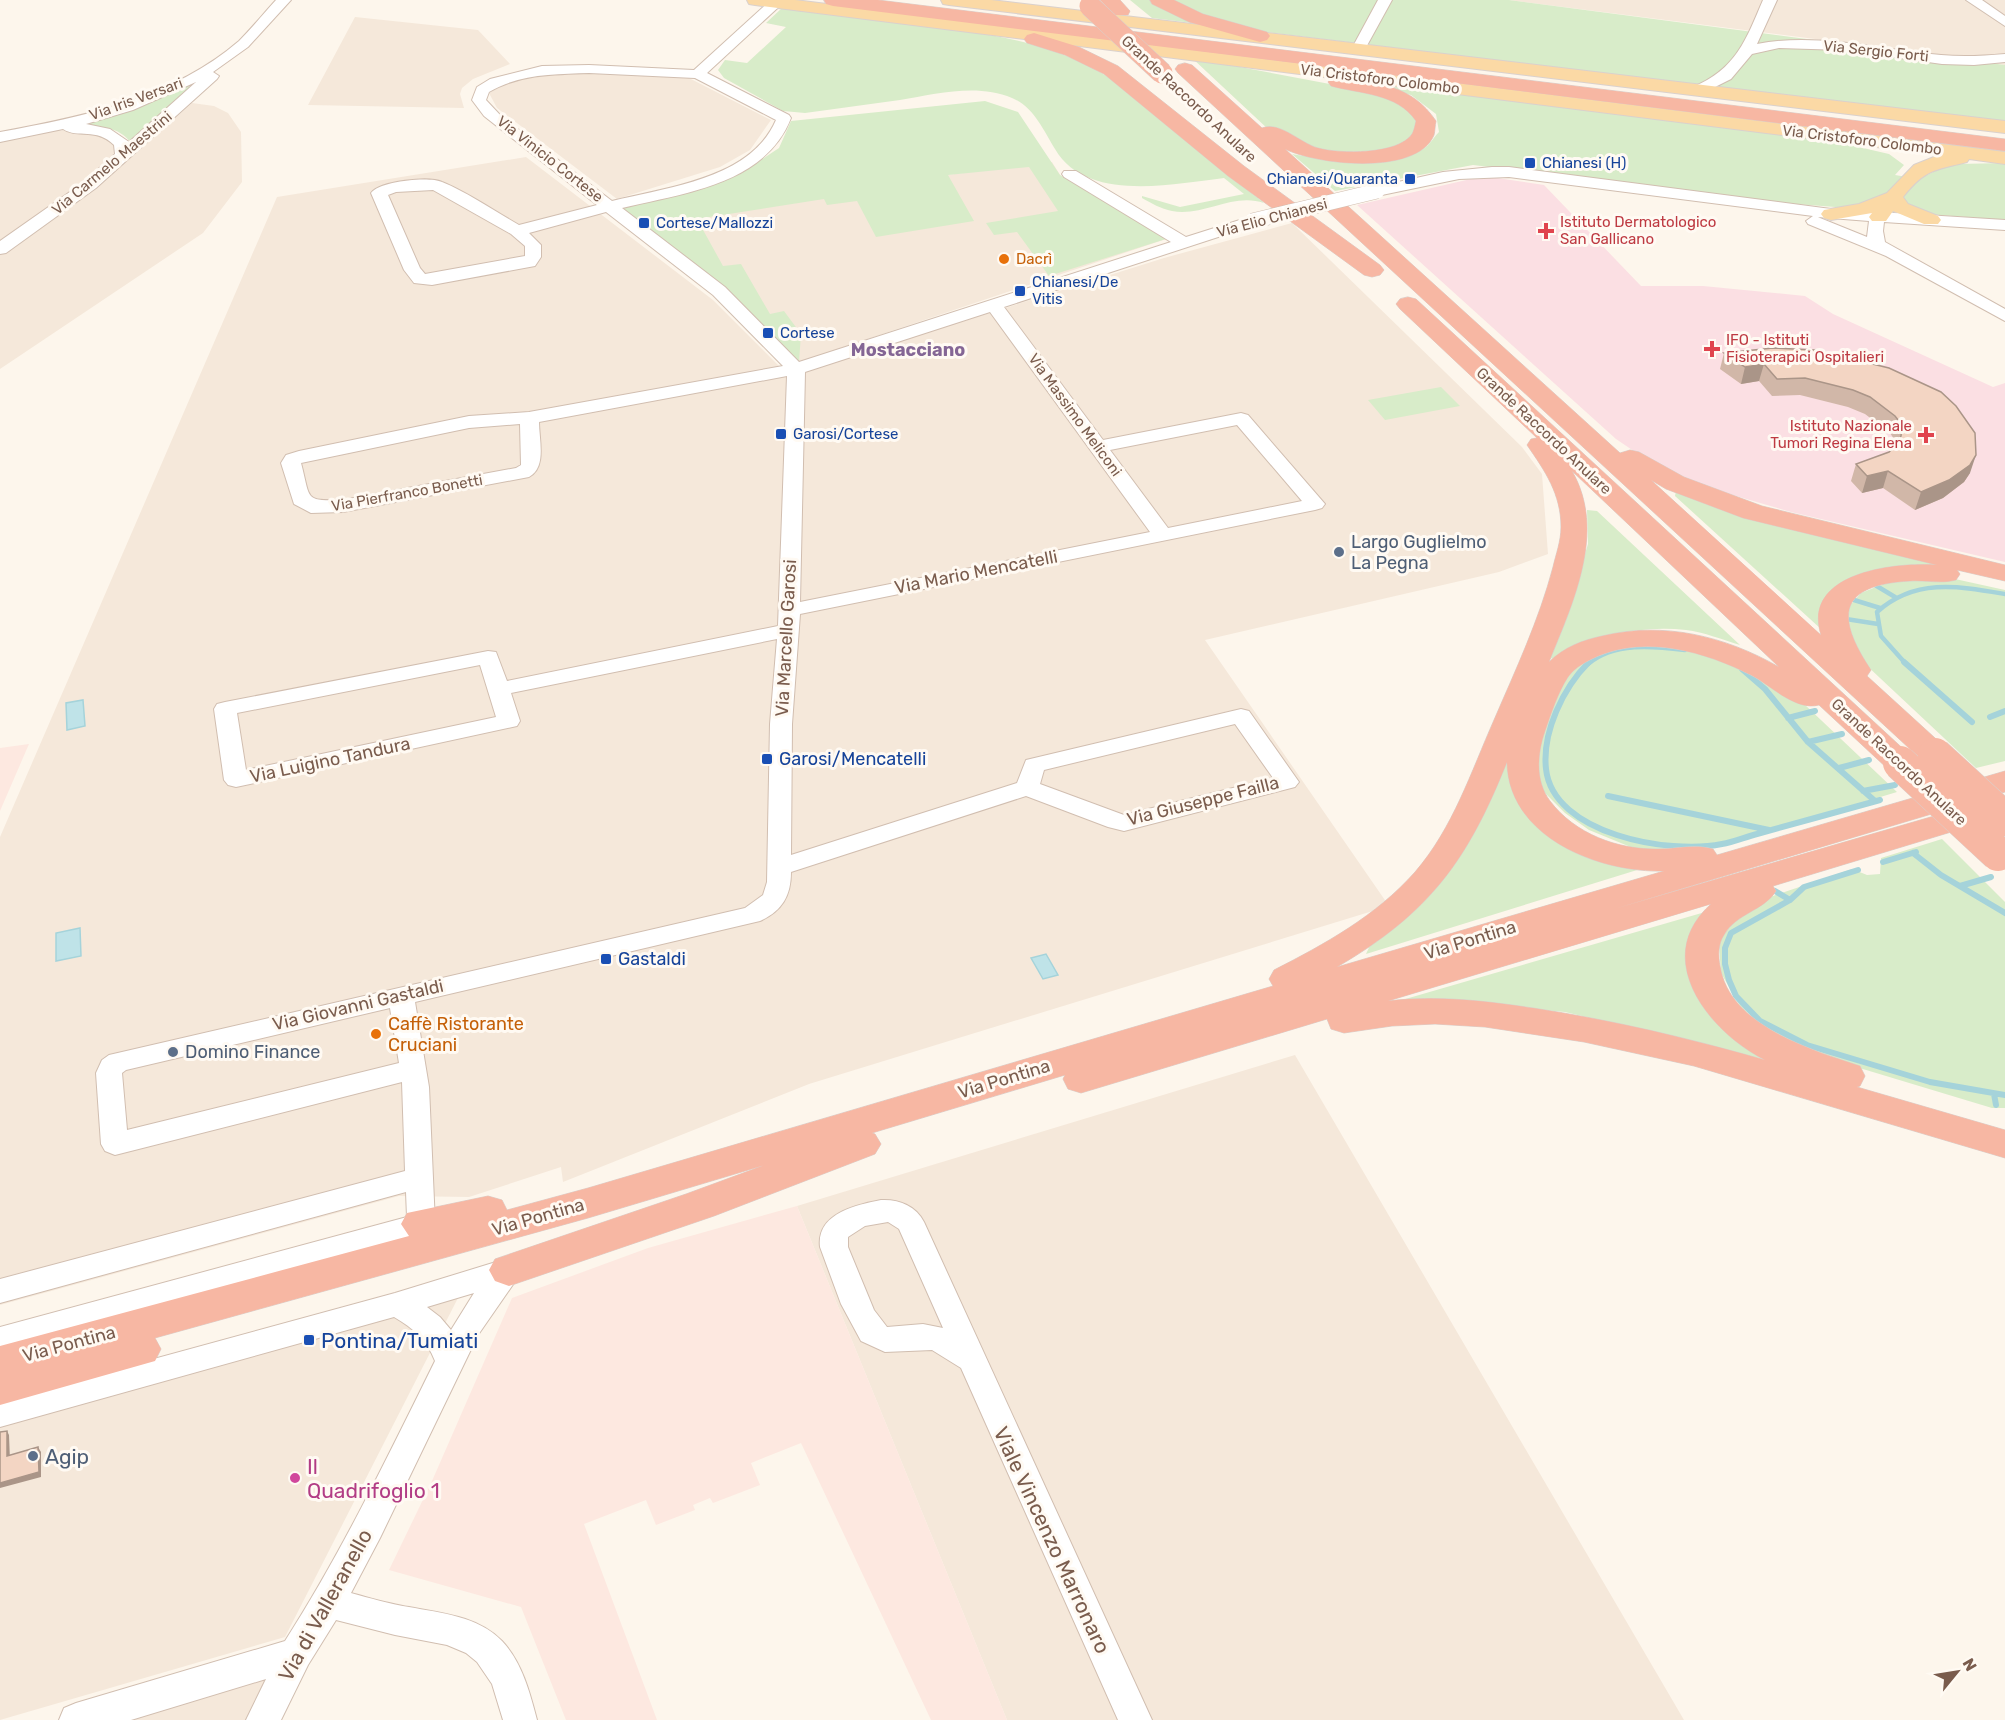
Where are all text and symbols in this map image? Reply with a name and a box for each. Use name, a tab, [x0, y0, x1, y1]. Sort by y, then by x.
street label: Grande Raccordo Anulare	[1118, 32, 1260, 166]
street label: Via Sergio Forti	[1822, 37, 1930, 65]
street label: Via Cristoforo Colombo	[1299, 60, 1461, 98]
street label: Via Iris Versari	[87, 74, 185, 124]
street label: Via Carmelo Maestrini	[48, 108, 176, 218]
street label: Via Vinicio Cortese	[493, 112, 607, 206]
street label: Via Cristoforo Colombo	[1781, 121, 1943, 159]
place label: Chianesi (H)	[1542, 154, 1626, 172]
marker: Chianesi (H)	[1523, 156, 1537, 170]
place label: Chianesi/Quaranta	[1267, 170, 1398, 188]
marker: Chianesi/Quaranta	[1403, 172, 1417, 186]
street label: Via Elio Chianesi	[1215, 195, 1329, 241]
place label: Istituto Dermatologico San Gallicano	[1560, 213, 1716, 248]
place label: Cortese/Mallozzi	[656, 214, 773, 232]
marker: Cortese/Mallozzi	[637, 216, 651, 230]
marker: Istituto Dermatologico San Gallicano	[1537, 222, 1555, 240]
place label: Dacrì	[1016, 250, 1052, 268]
marker: Dacrì	[997, 252, 1011, 266]
place label: Chianesi/De Vitis	[1032, 273, 1118, 308]
marker: Chianesi/De Vitis	[1013, 284, 1027, 298]
place label: Cortese	[780, 324, 835, 342]
marker: Cortese	[761, 326, 775, 340]
place label: IFO - Istituti Fisioterapici Ospitalieri	[1726, 331, 1884, 366]
district label: Mostacciano	[851, 339, 965, 361]
marker: IFO - Istituti Fisioterapici Ospitalieri	[1703, 340, 1721, 358]
street label: Via Massimo Meliconi	[1024, 350, 1126, 480]
street label: Grande Raccordo Anulare	[1473, 364, 1615, 498]
place label: Istituto Nazionale Tumori Regina Elena	[1770, 417, 1912, 452]
place label: Garosi/Cortese	[793, 425, 898, 443]
marker: Istituto Nazionale Tumori Regina Elena	[1917, 426, 1935, 444]
marker: Garosi/Cortese	[774, 427, 788, 441]
street label: Via Pierfranco Bonetti	[330, 471, 484, 515]
place label: Largo Guglielmo La Pegna	[1351, 531, 1487, 574]
street label: Via Mario Mencatelli	[892, 545, 1060, 599]
marker: Largo Guglielmo La Pegna	[1332, 545, 1346, 559]
street label: Via Marcello Garosi	[771, 559, 801, 717]
street label: Grande Raccordo Anulare	[1828, 695, 1970, 829]
street label: Via Luigino Tandura	[248, 732, 412, 788]
place label: Garosi/Mencatelli	[779, 748, 926, 770]
marker: Garosi/Mencatelli	[760, 752, 774, 766]
street label: Via Giuseppe Failla	[1125, 771, 1281, 831]
street label: Via Pontina	[1421, 916, 1519, 964]
place label: Gastaldi	[618, 948, 686, 970]
marker: Gastaldi	[599, 952, 613, 966]
street label: Via Giovanni Gastaldi	[270, 975, 446, 1035]
place label: Caffè Ristorante Cruciani	[388, 1013, 524, 1056]
marker: Caffè Ristorante Cruciani	[369, 1027, 383, 1041]
place label: Domino Finance	[185, 1041, 320, 1063]
marker: Domino Finance	[166, 1045, 180, 1059]
street label: Via Pontina	[955, 1055, 1053, 1103]
street label: Via Pontina	[489, 1193, 587, 1241]
street label: Via Pontina	[20, 1321, 118, 1367]
place label: Pontina/Tumiati	[321, 1328, 478, 1353]
marker: Pontina/Tumiati	[302, 1333, 316, 1347]
street label: Viale Vincenzo Marronaro	[988, 1423, 1116, 1657]
place label: Agip	[45, 1444, 89, 1469]
marker: Agip	[26, 1449, 40, 1463]
place label: Il Quadrifoglio 1	[307, 1454, 440, 1503]
marker: Il Quadrifoglio 1	[288, 1471, 302, 1485]
street label: Via di Valleranello	[273, 1525, 377, 1685]
north arrow	[1927, 1642, 1987, 1702]
text: N	[1958, 1655, 1981, 1674]

